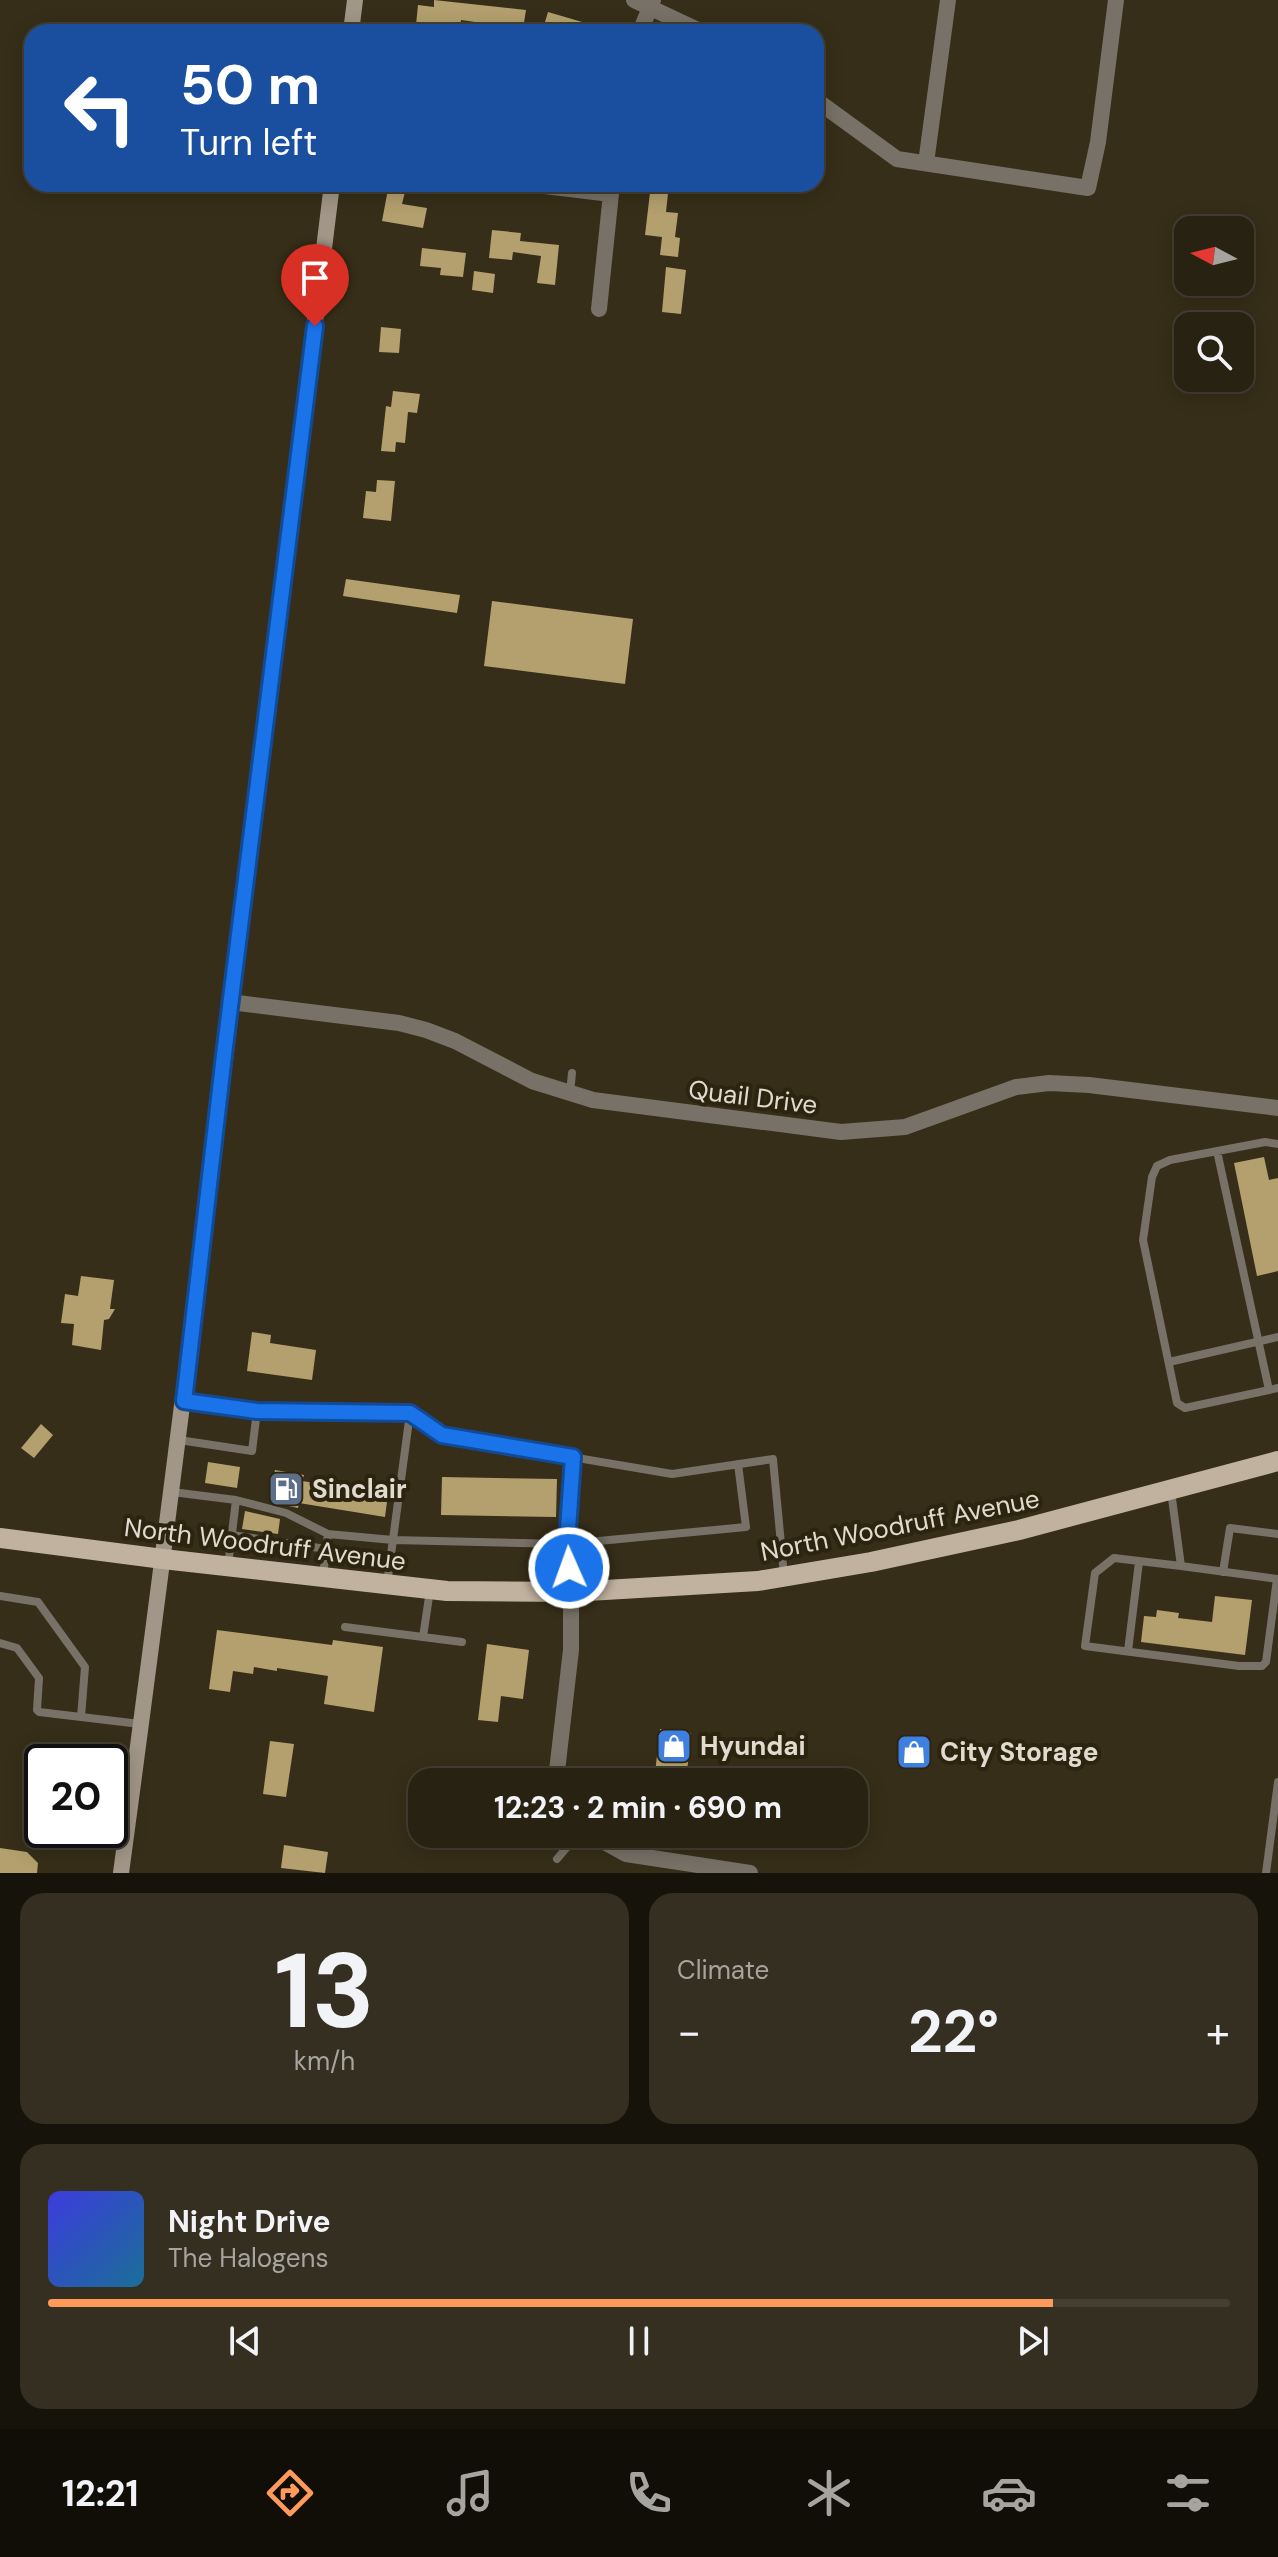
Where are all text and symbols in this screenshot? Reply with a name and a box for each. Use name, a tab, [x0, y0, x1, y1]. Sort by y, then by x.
text: 50 m	[180, 48, 320, 121]
icon: left	[48, 56, 152, 160]
text: Turn left	[180, 119, 317, 166]
north arrow	[1174, 216, 1254, 296]
map controls	[1174, 216, 1254, 392]
pin	[281, 244, 349, 326]
icon: arrive	[293, 256, 337, 300]
button: search	[1174, 312, 1254, 392]
street label: Quail Drive	[687, 1072, 819, 1122]
fuel station icon: Sinclair	[267, 1470, 305, 1508]
place label: Sinclair	[312, 1472, 407, 1506]
street label: North Woodruff Avenue	[758, 1481, 1042, 1569]
street label: North Woodruff Avenue	[122, 1510, 408, 1578]
position arrow	[527, 1526, 611, 1610]
shop icon: Hyundai	[655, 1727, 693, 1765]
place label: Hyundai	[700, 1729, 806, 1763]
shop icon: City Storage	[895, 1733, 933, 1771]
place label: City Storage	[940, 1735, 1098, 1769]
speed limit sign: 20	[24, 1744, 128, 1848]
text: 12:23 · 2 min · 690 m	[494, 1788, 782, 1827]
text: 13	[274, 1924, 375, 2059]
text: Climate	[677, 1953, 769, 1987]
text: 22°	[908, 1992, 999, 2071]
text: −	[677, 2003, 701, 2061]
text: +	[1206, 2003, 1230, 2061]
text: km/h	[294, 2044, 355, 2078]
text: Night Drive	[168, 2202, 331, 2241]
text: The Halogens	[168, 2241, 328, 2275]
icon: previous	[223, 2319, 267, 2363]
icon: pause	[617, 2319, 661, 2363]
icon: next	[1011, 2319, 1055, 2363]
icon: directions	[262, 2465, 318, 2521]
icon: music	[442, 2465, 498, 2521]
icon: phone	[621, 2465, 677, 2521]
icon: climate	[801, 2465, 857, 2521]
icon: car	[981, 2465, 1037, 2521]
icon: filters	[1160, 2465, 1216, 2521]
text: 12:21	[62, 2470, 139, 2517]

